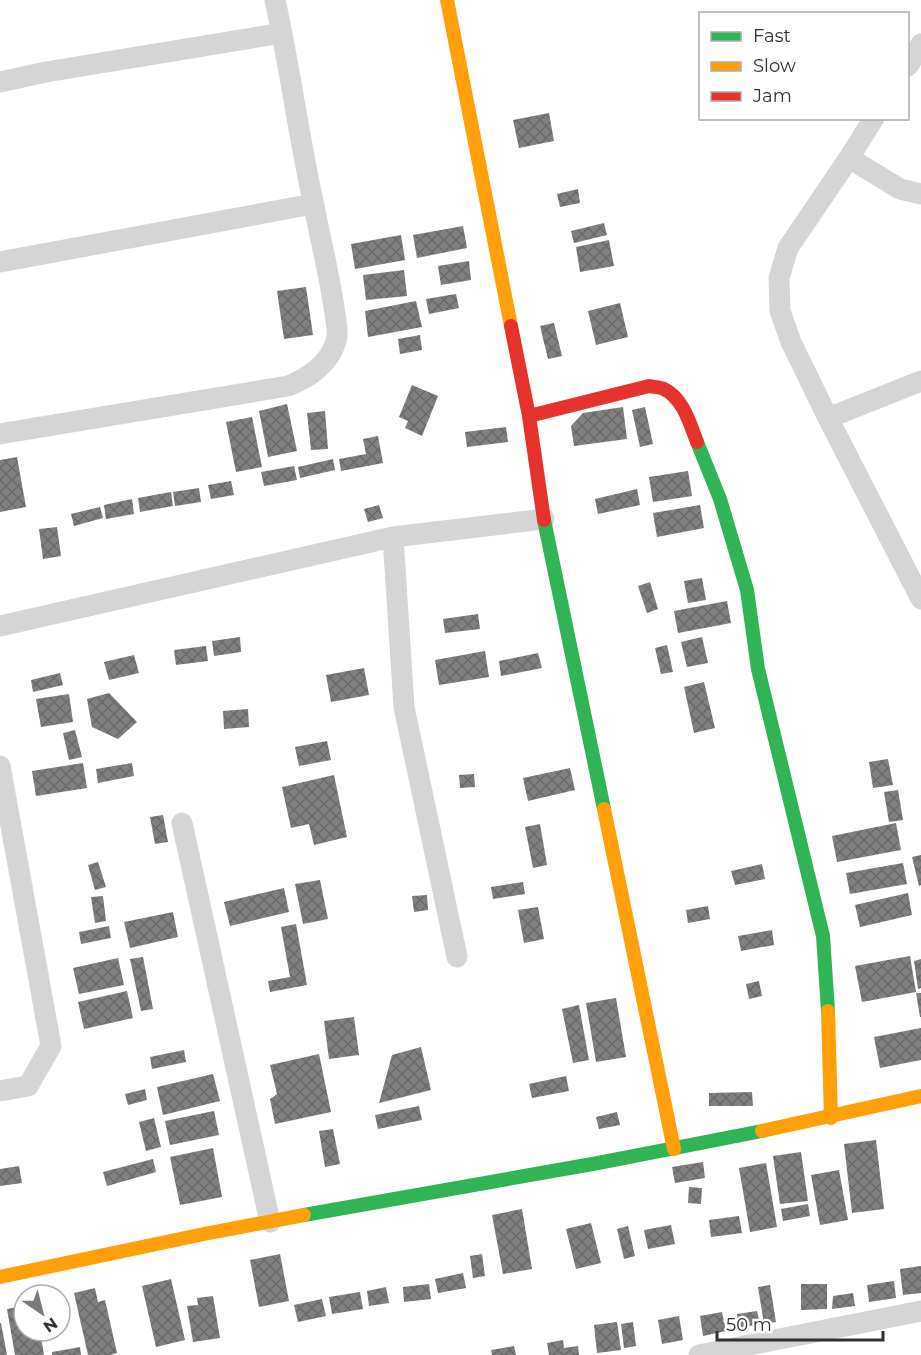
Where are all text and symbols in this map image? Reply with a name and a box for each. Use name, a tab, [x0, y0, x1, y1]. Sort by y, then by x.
legend	[699, 12, 909, 120]
text: Fast	[753, 25, 791, 47]
text: Slow	[753, 55, 796, 77]
text: Jam	[752, 85, 792, 107]
north arrow	[12, 1283, 72, 1343]
scale bar	[717, 1304, 884, 1342]
text: N	[40, 1313, 61, 1336]
text: 50 m	[726, 1314, 772, 1336]

